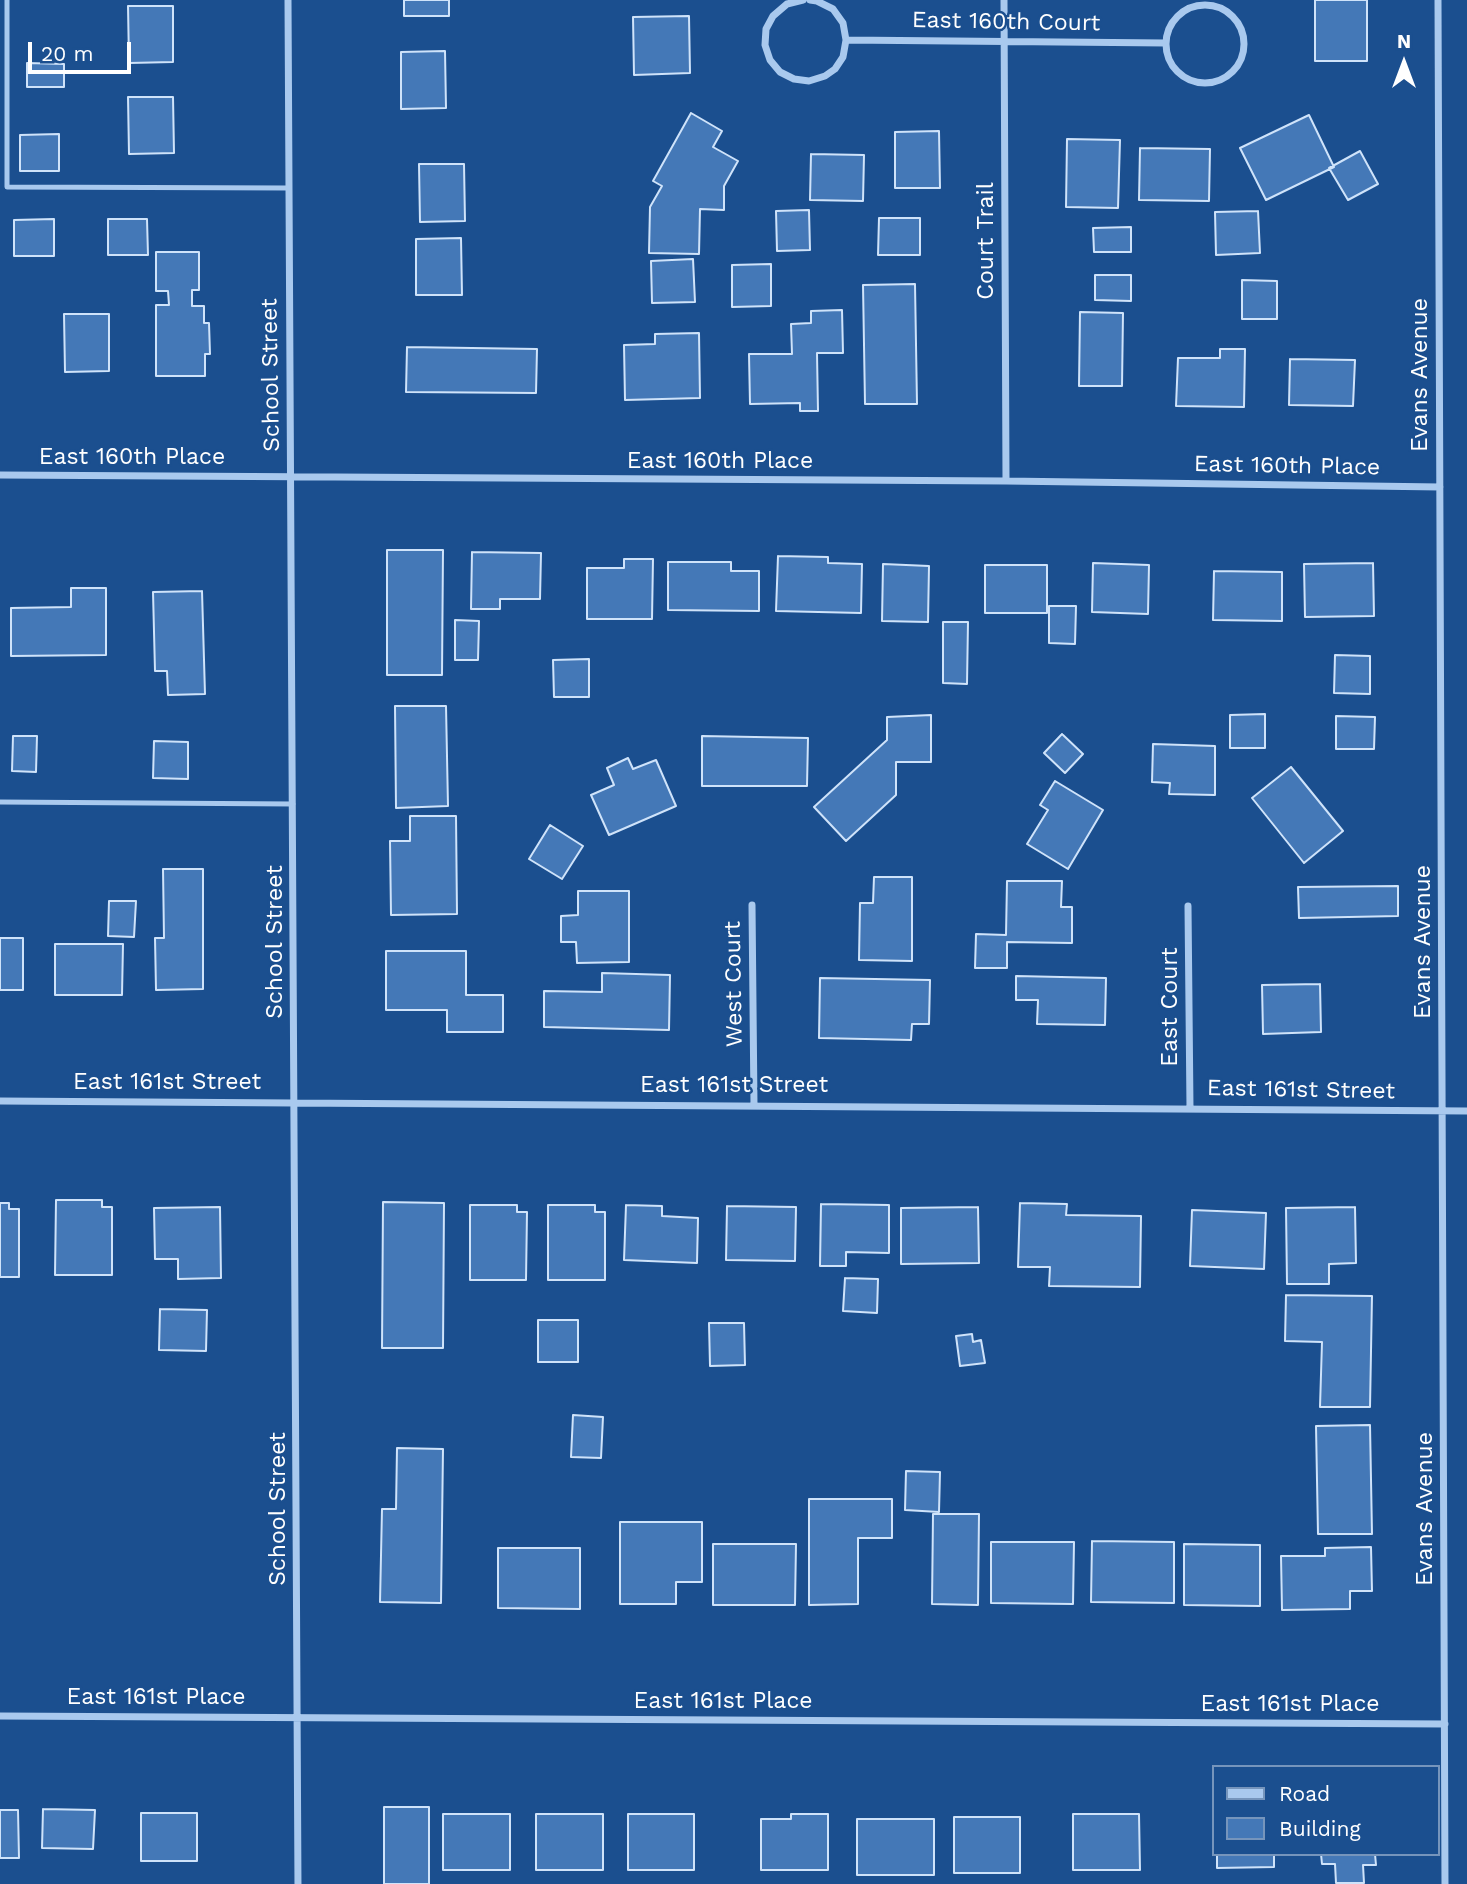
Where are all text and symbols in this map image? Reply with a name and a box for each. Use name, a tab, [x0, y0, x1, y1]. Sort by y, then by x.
street label: East 160th Court	[912, 7, 1100, 37]
scale bar	[32, 28, 135, 72]
north arrow	[1369, 28, 1439, 98]
text: N	[1397, 30, 1411, 53]
text: 20 m	[41, 41, 93, 66]
street label: Court Trail	[972, 182, 1000, 300]
street label: School Street	[256, 298, 286, 452]
street label: Evans Avenue	[1406, 298, 1434, 452]
street label: East 160th Place	[39, 443, 225, 471]
street label: East 160th Place	[627, 447, 813, 475]
street label: East 160th Place	[1194, 451, 1380, 481]
street label: School Street	[261, 865, 289, 1019]
street label: Evans Avenue	[1409, 865, 1437, 1019]
street label: West Court	[719, 921, 749, 1047]
street label: East Court	[1156, 947, 1184, 1067]
street label: East 161st Street	[73, 1068, 261, 1096]
street label: East 161st Street	[640, 1071, 828, 1099]
street label: East 161st Street	[1207, 1075, 1395, 1105]
street label: School Street	[264, 1432, 292, 1586]
street label: Evans Avenue	[1411, 1432, 1439, 1586]
street label: East 161st Place	[66, 1683, 246, 1711]
street label: East 161st Place	[633, 1687, 813, 1715]
street label: East 161st Place	[1200, 1690, 1380, 1718]
legend	[1212, 1765, 1439, 1856]
text: Road	[1279, 1781, 1330, 1806]
text: Building	[1279, 1816, 1361, 1841]

